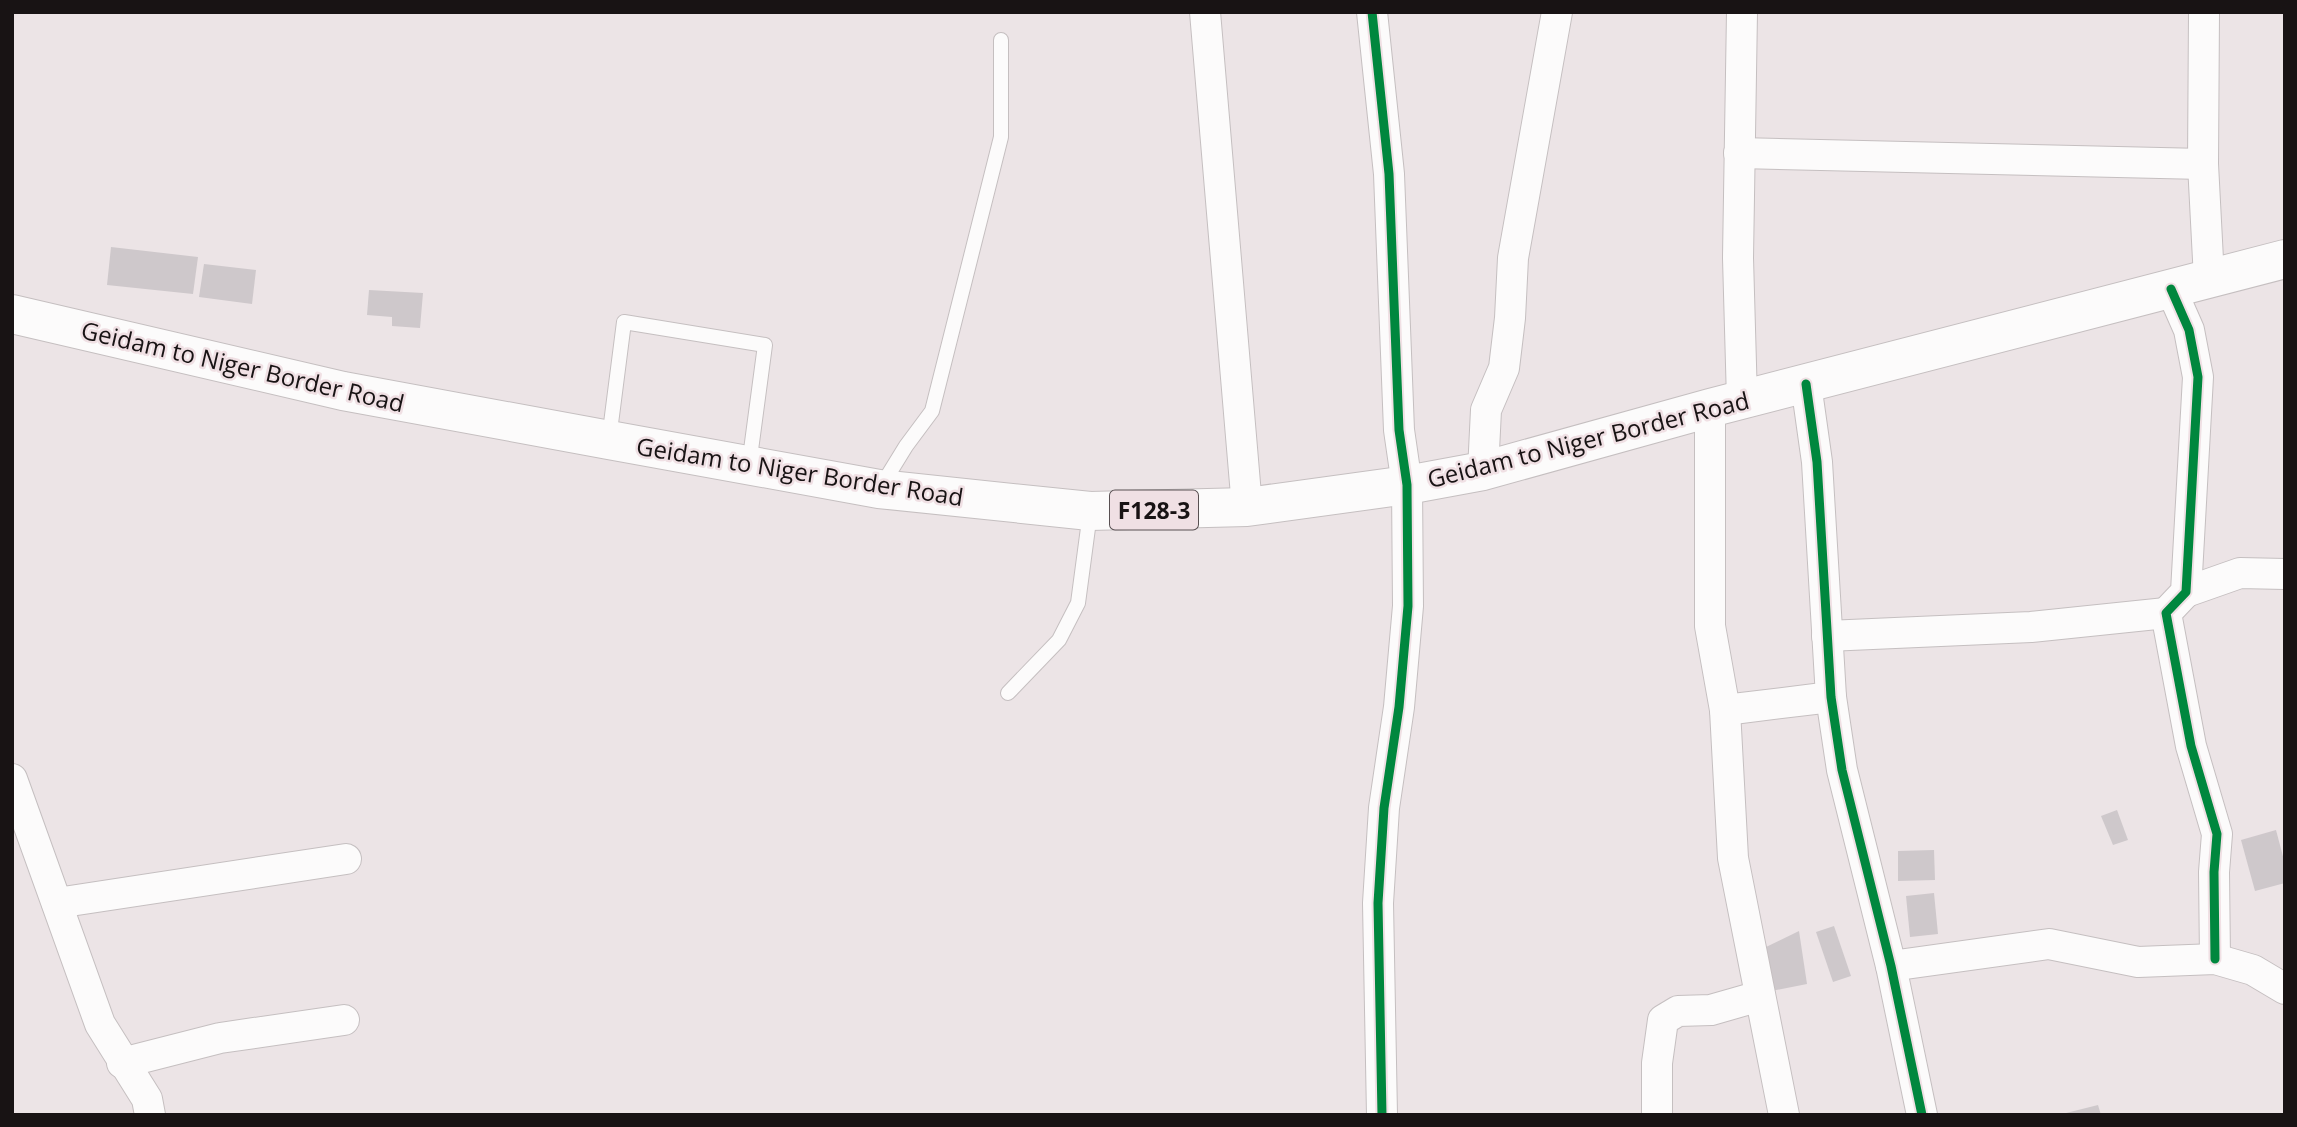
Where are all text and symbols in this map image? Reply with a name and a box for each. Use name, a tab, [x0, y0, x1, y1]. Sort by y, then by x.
street label: Geidam to Niger Border Road	[78, 313, 408, 419]
street label: Geidam to Niger Border Road	[1424, 383, 1752, 495]
street label: Geidam to Niger Border Road	[634, 429, 966, 513]
road number: F128-3	[1110, 490, 1198, 530]

